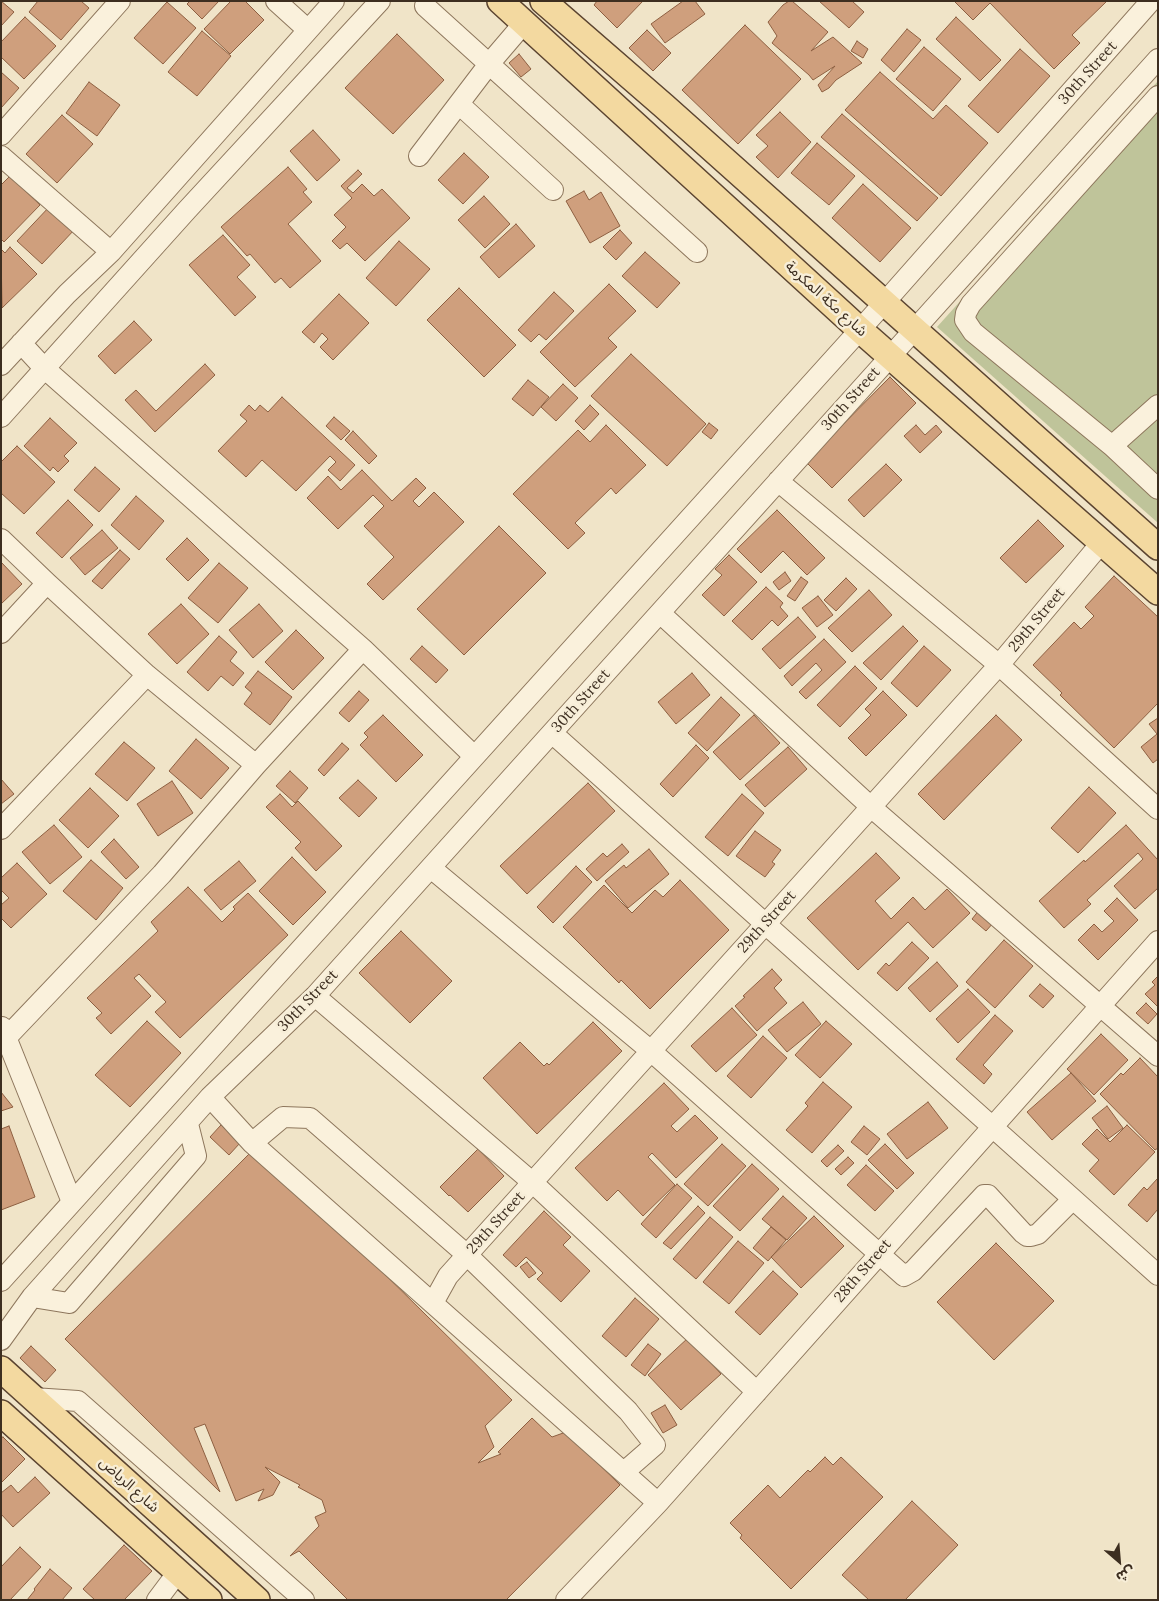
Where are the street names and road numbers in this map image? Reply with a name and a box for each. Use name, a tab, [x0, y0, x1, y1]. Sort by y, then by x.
street label: 30th Street	[1055, 38, 1121, 108]
street label: شارع مكة المكرمة	[781, 257, 871, 341]
street label: 30th Street	[818, 364, 884, 434]
street label: 29th Street	[1005, 584, 1069, 656]
street label: 30th Street	[548, 666, 614, 736]
street label: 29th Street	[734, 887, 800, 957]
street label: 30th Street	[274, 966, 342, 1036]
street label: 29th Street	[463, 1188, 529, 1258]
street label: 28th Street	[831, 1236, 895, 1306]
street label: شارع الرياض	[95, 1453, 163, 1517]

